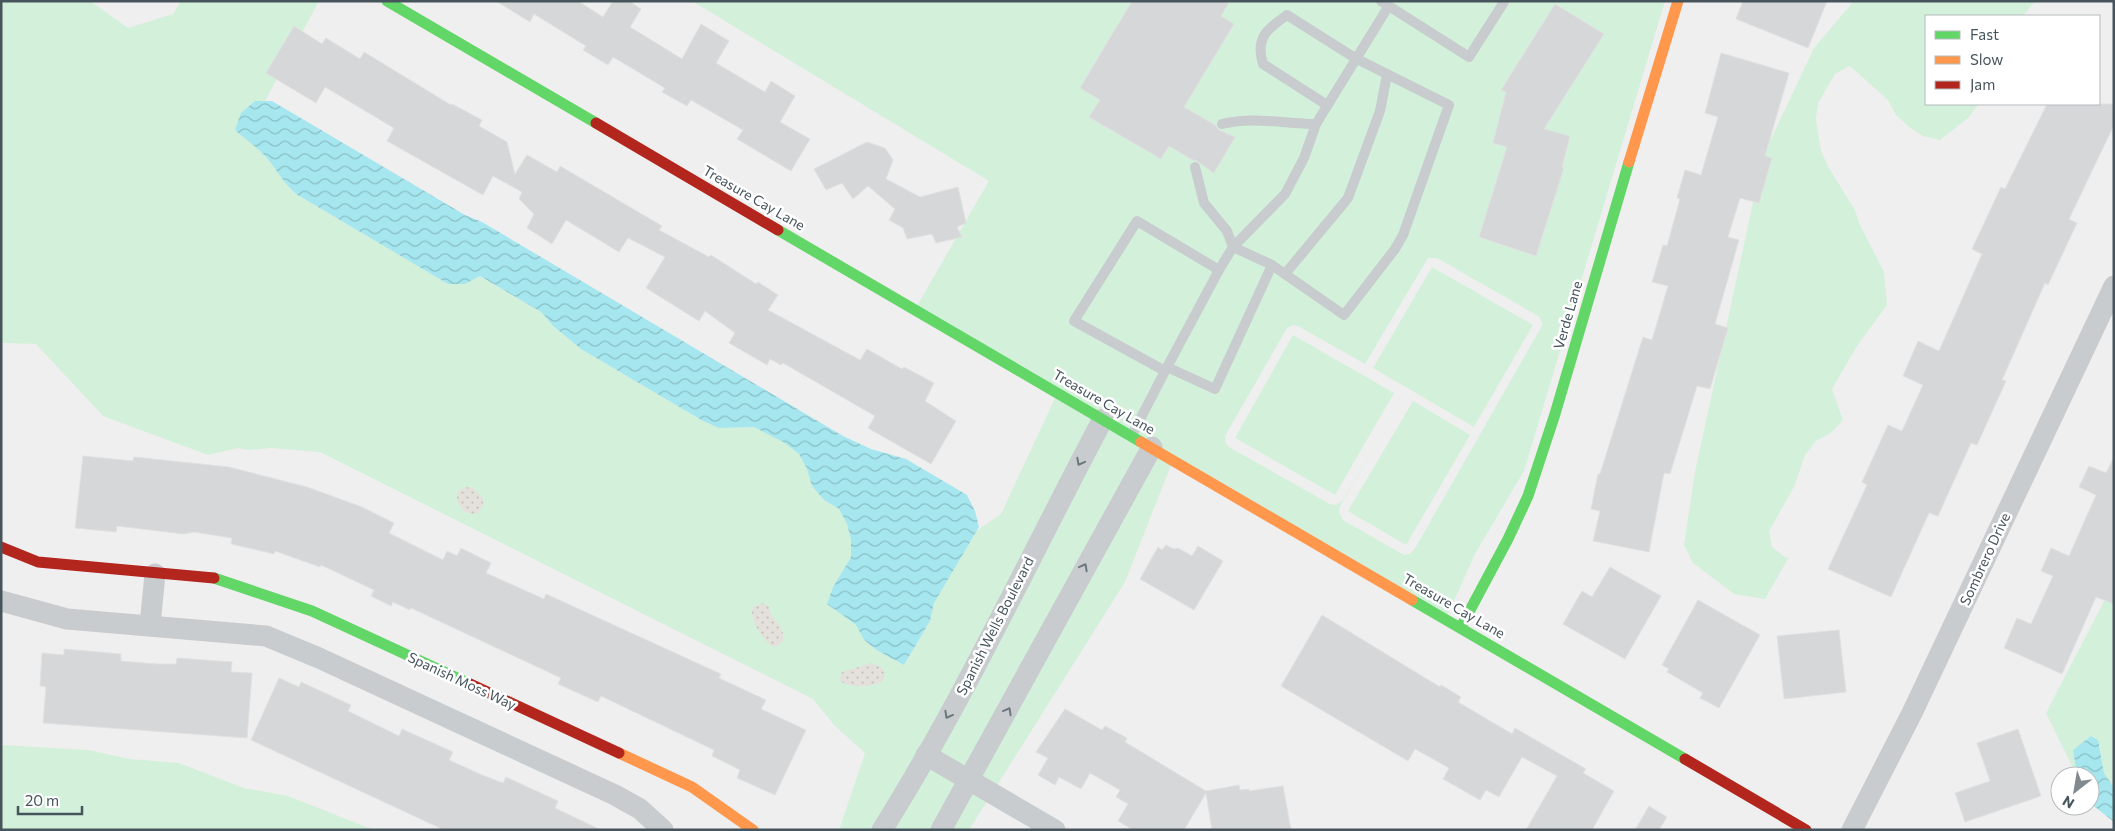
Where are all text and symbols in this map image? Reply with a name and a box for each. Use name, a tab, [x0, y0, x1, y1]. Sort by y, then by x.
legend	[1925, 15, 2100, 105]
text: Fast	[1970, 25, 1999, 43]
text: Slow	[1970, 50, 2003, 68]
text: Jam	[1970, 75, 1995, 93]
street label: Treasure Cay Lane	[700, 161, 808, 234]
street label: Verde Lane	[1550, 279, 1585, 351]
street label: Treasure Cay Lane	[1050, 365, 1158, 438]
one-way arrow	[1076, 457, 1086, 466]
street label: Sombrero Drive	[1956, 510, 2013, 608]
street label: Spanish Wells Boulevard	[952, 554, 1037, 698]
one-way arrow	[1078, 564, 1088, 573]
street label: Treasure Cay Lane	[1400, 569, 1508, 642]
street label: Spanish Moss Way	[405, 648, 519, 713]
one-way arrow	[1002, 707, 1012, 716]
one-way arrow	[945, 710, 955, 719]
north arrow	[2050, 766, 2100, 816]
scale bar	[18, 784, 81, 816]
text: 20 m	[25, 791, 59, 809]
text: N	[2059, 793, 2077, 813]

